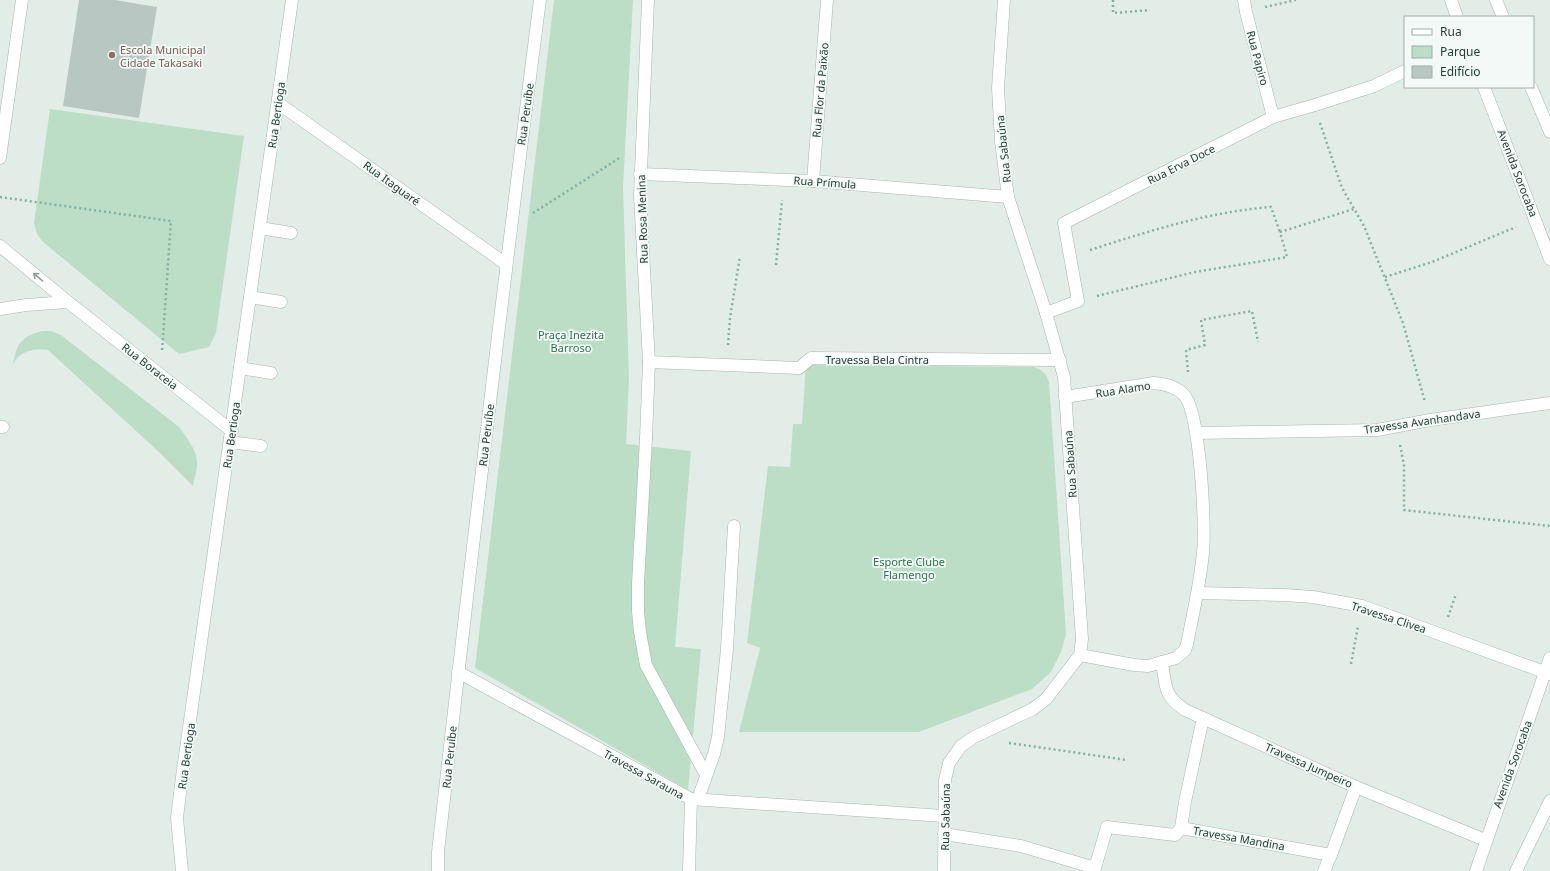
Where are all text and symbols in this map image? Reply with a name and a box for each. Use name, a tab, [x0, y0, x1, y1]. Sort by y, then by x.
legend	[1404, 16, 1534, 88]
text: Rua	[1440, 23, 1462, 40]
street label: Rua Papiro	[1243, 29, 1273, 87]
street label: Rua Flor da Paixão	[808, 41, 832, 138]
place label: Escola Municipal Cidade Takasaki	[120, 42, 206, 70]
text: Parque	[1440, 43, 1481, 60]
marker: Escola Municipal Cidade Takasaki	[107, 50, 117, 60]
text: Edifício	[1440, 63, 1481, 80]
street label: Rua Bertioga	[264, 81, 288, 149]
street label: Rua Peruíbe	[513, 82, 537, 146]
street label: Rua Sabaúna	[992, 115, 1014, 183]
street label: Avenida Sorocaba	[1494, 127, 1542, 219]
street label: Rua Erva Doce	[1145, 140, 1217, 188]
street label: Rua Itaguaré	[361, 157, 423, 209]
street label: Rua Prímula	[793, 172, 857, 192]
street label: Rua Rosa Menina	[633, 174, 651, 264]
one-way arrow	[33, 273, 43, 282]
park label: Praça Inezita Barroso	[538, 327, 604, 355]
street label: Rua Boraceia	[119, 339, 181, 393]
street label: Travessa Bela Cintra	[825, 352, 929, 367]
street label: Rua Alamo	[1094, 377, 1152, 401]
street label: Rua Bertioga	[219, 401, 243, 469]
street label: Rua Peruíbe	[475, 403, 497, 467]
street label: Travessa Avanhandava	[1363, 405, 1481, 437]
street label: Rua Sabaúna	[1060, 430, 1080, 498]
park label: Esporte Clube Flamengo	[873, 554, 945, 582]
street label: Travessa Clivea	[1350, 598, 1428, 636]
street label: Avenida Sorocaba	[1489, 718, 1535, 810]
street label: Rua Bertioga	[174, 722, 198, 790]
street label: Rua Peruíbe	[438, 725, 460, 789]
street label: Travessa Jumpeiro	[1263, 739, 1355, 791]
street label: Travessa Sarauna	[601, 746, 687, 802]
street label: Rua Sabaúna	[937, 783, 953, 851]
street label: Travessa Mandina	[1192, 823, 1286, 853]

